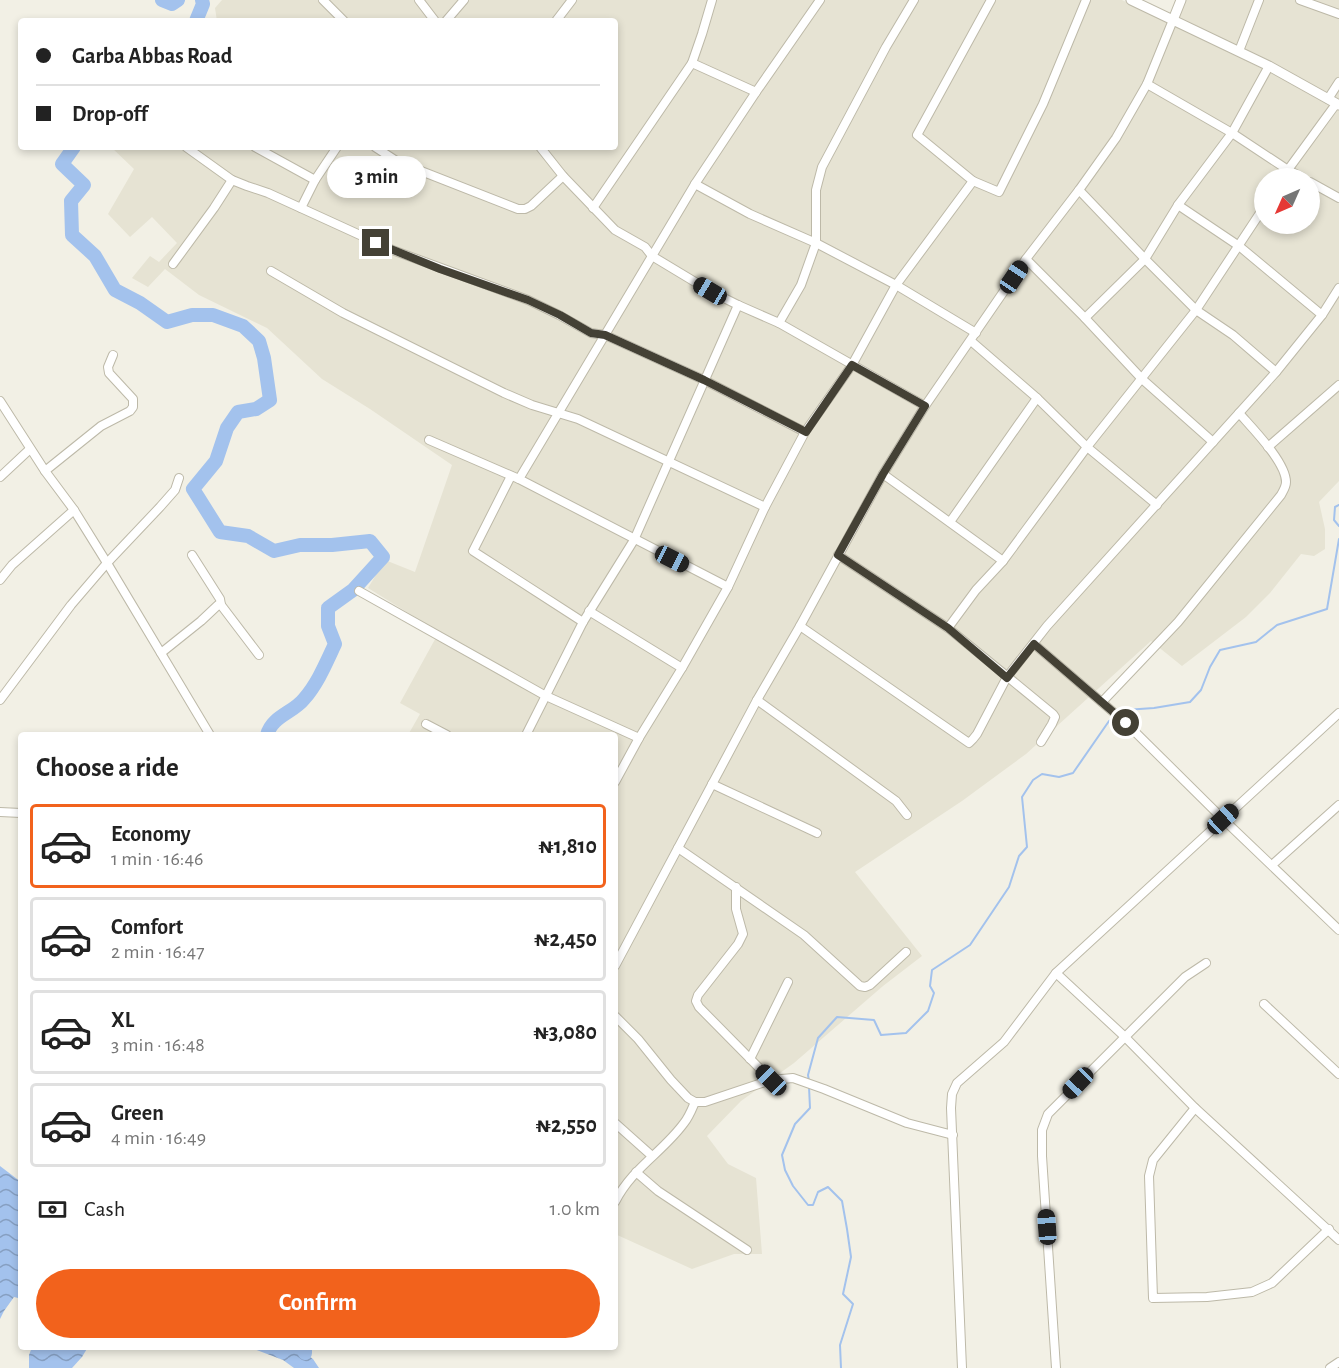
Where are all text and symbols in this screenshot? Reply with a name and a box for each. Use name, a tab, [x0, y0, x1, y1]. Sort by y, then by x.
text: Garba Abbas Road	[72, 45, 232, 67]
text: Drop-off	[72, 103, 148, 125]
callout: 3 min	[326, 156, 425, 198]
text: 3 min	[355, 167, 398, 187]
north arrow	[1254, 168, 1320, 234]
map controls	[1254, 168, 1320, 234]
route end	[362, 229, 389, 256]
car	[996, 257, 1032, 297]
car	[690, 274, 730, 308]
car	[652, 543, 692, 575]
route start	[1112, 709, 1139, 736]
text: Choose a ride	[36, 754, 179, 781]
car	[1204, 800, 1242, 838]
icon: car	[39, 819, 93, 873]
text: Economy	[111, 823, 191, 845]
text: ₦1,810	[538, 835, 597, 857]
text: 1 min · 16:46	[111, 849, 203, 869]
icon: car	[39, 912, 93, 966]
text: Comfort	[111, 916, 183, 938]
text: ₦2,450	[534, 928, 597, 950]
text: 2 min · 16:47	[111, 942, 205, 962]
icon: car	[39, 1005, 93, 1059]
text: XL	[111, 1009, 134, 1031]
text: ₦3,080	[533, 1021, 597, 1043]
text: 3 min · 16:48	[111, 1035, 205, 1055]
car	[752, 1061, 790, 1099]
car	[1059, 1064, 1097, 1102]
icon: car	[39, 1098, 93, 1152]
text: Green	[111, 1102, 164, 1124]
text: ₦2,550	[536, 1114, 597, 1136]
text: 4 min · 16:49	[111, 1128, 206, 1148]
icon: cash	[36, 1193, 69, 1226]
text: Cash	[84, 1198, 125, 1220]
text: 1.0 km	[550, 1199, 600, 1219]
car	[1037, 1208, 1057, 1246]
button: Confirm	[36, 1269, 600, 1338]

